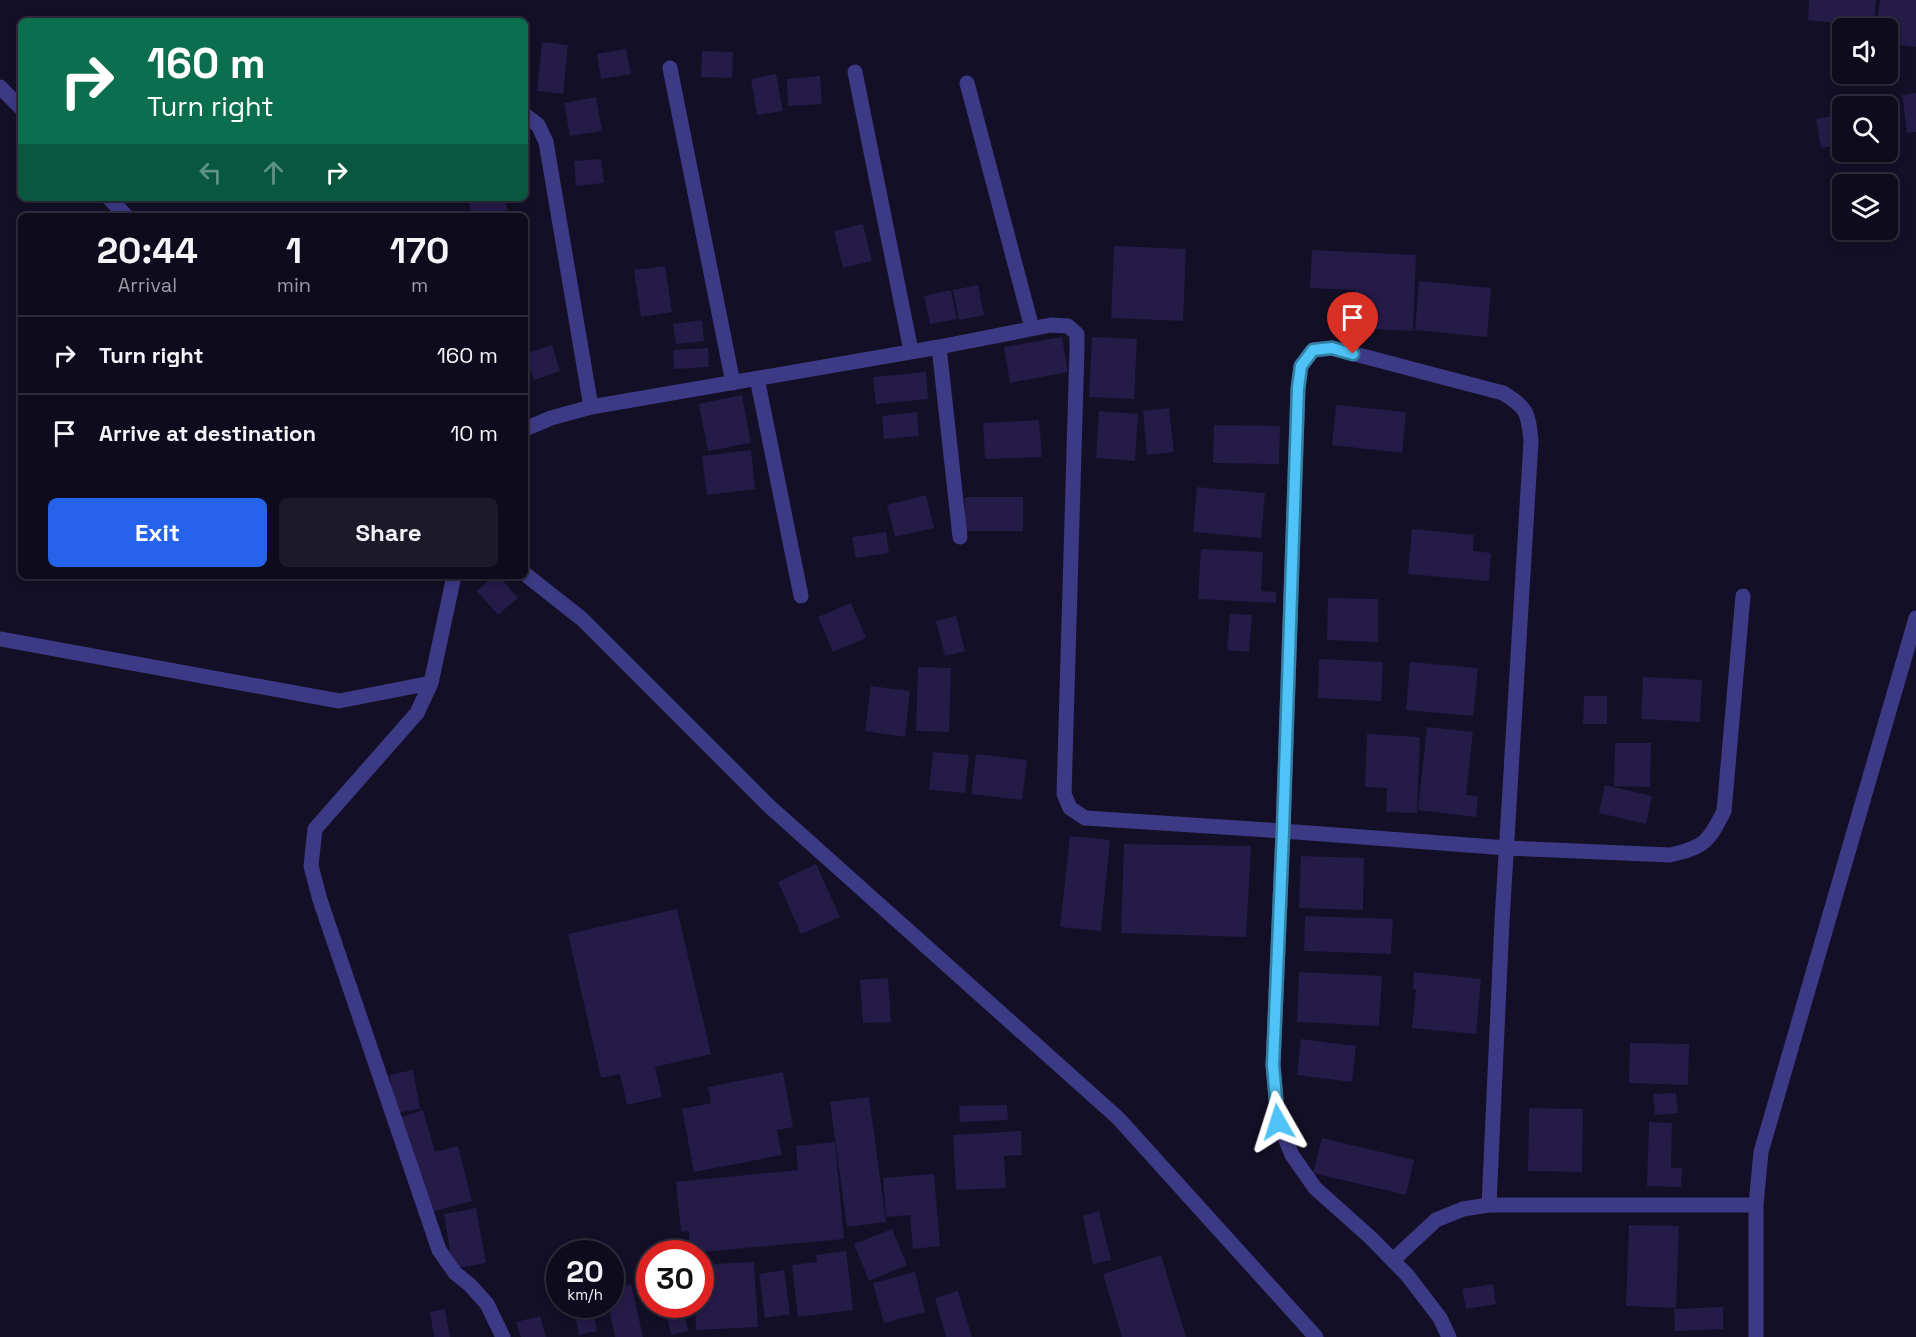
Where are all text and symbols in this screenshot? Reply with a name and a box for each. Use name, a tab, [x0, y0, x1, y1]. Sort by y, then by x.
map controls	[1832, 18, 1898, 240]
button: sound	[1832, 18, 1898, 84]
text: 160 m	[147, 37, 266, 90]
icon: right	[48, 42, 126, 120]
text: Turn right	[147, 89, 274, 124]
button: search	[1832, 96, 1898, 162]
icon: left	[194, 156, 227, 189]
icon: ahead	[257, 156, 290, 189]
icon: right	[320, 156, 353, 189]
button: layers	[1832, 174, 1898, 240]
text: 20:44	[97, 228, 198, 274]
text: 1	[286, 228, 302, 274]
text: 170	[390, 228, 449, 274]
text: Arrival	[118, 272, 177, 298]
text: min	[277, 272, 311, 298]
text: m	[411, 272, 428, 298]
pin	[1327, 292, 1378, 354]
icon: arrive	[1336, 301, 1369, 334]
icon: right	[48, 339, 81, 372]
text: Turn right	[99, 341, 204, 369]
text: 160 m	[437, 341, 498, 369]
icon: arrive	[48, 417, 81, 450]
text: Arrive at destination	[99, 419, 316, 447]
text: 10 m	[450, 419, 498, 447]
button: Exit	[48, 498, 267, 567]
button: Share	[279, 498, 498, 567]
position arrow	[1246, 1090, 1310, 1154]
speed limit sign: 30	[636, 1240, 714, 1318]
text: 20	[566, 1252, 604, 1291]
text: km/h	[567, 1285, 603, 1304]

